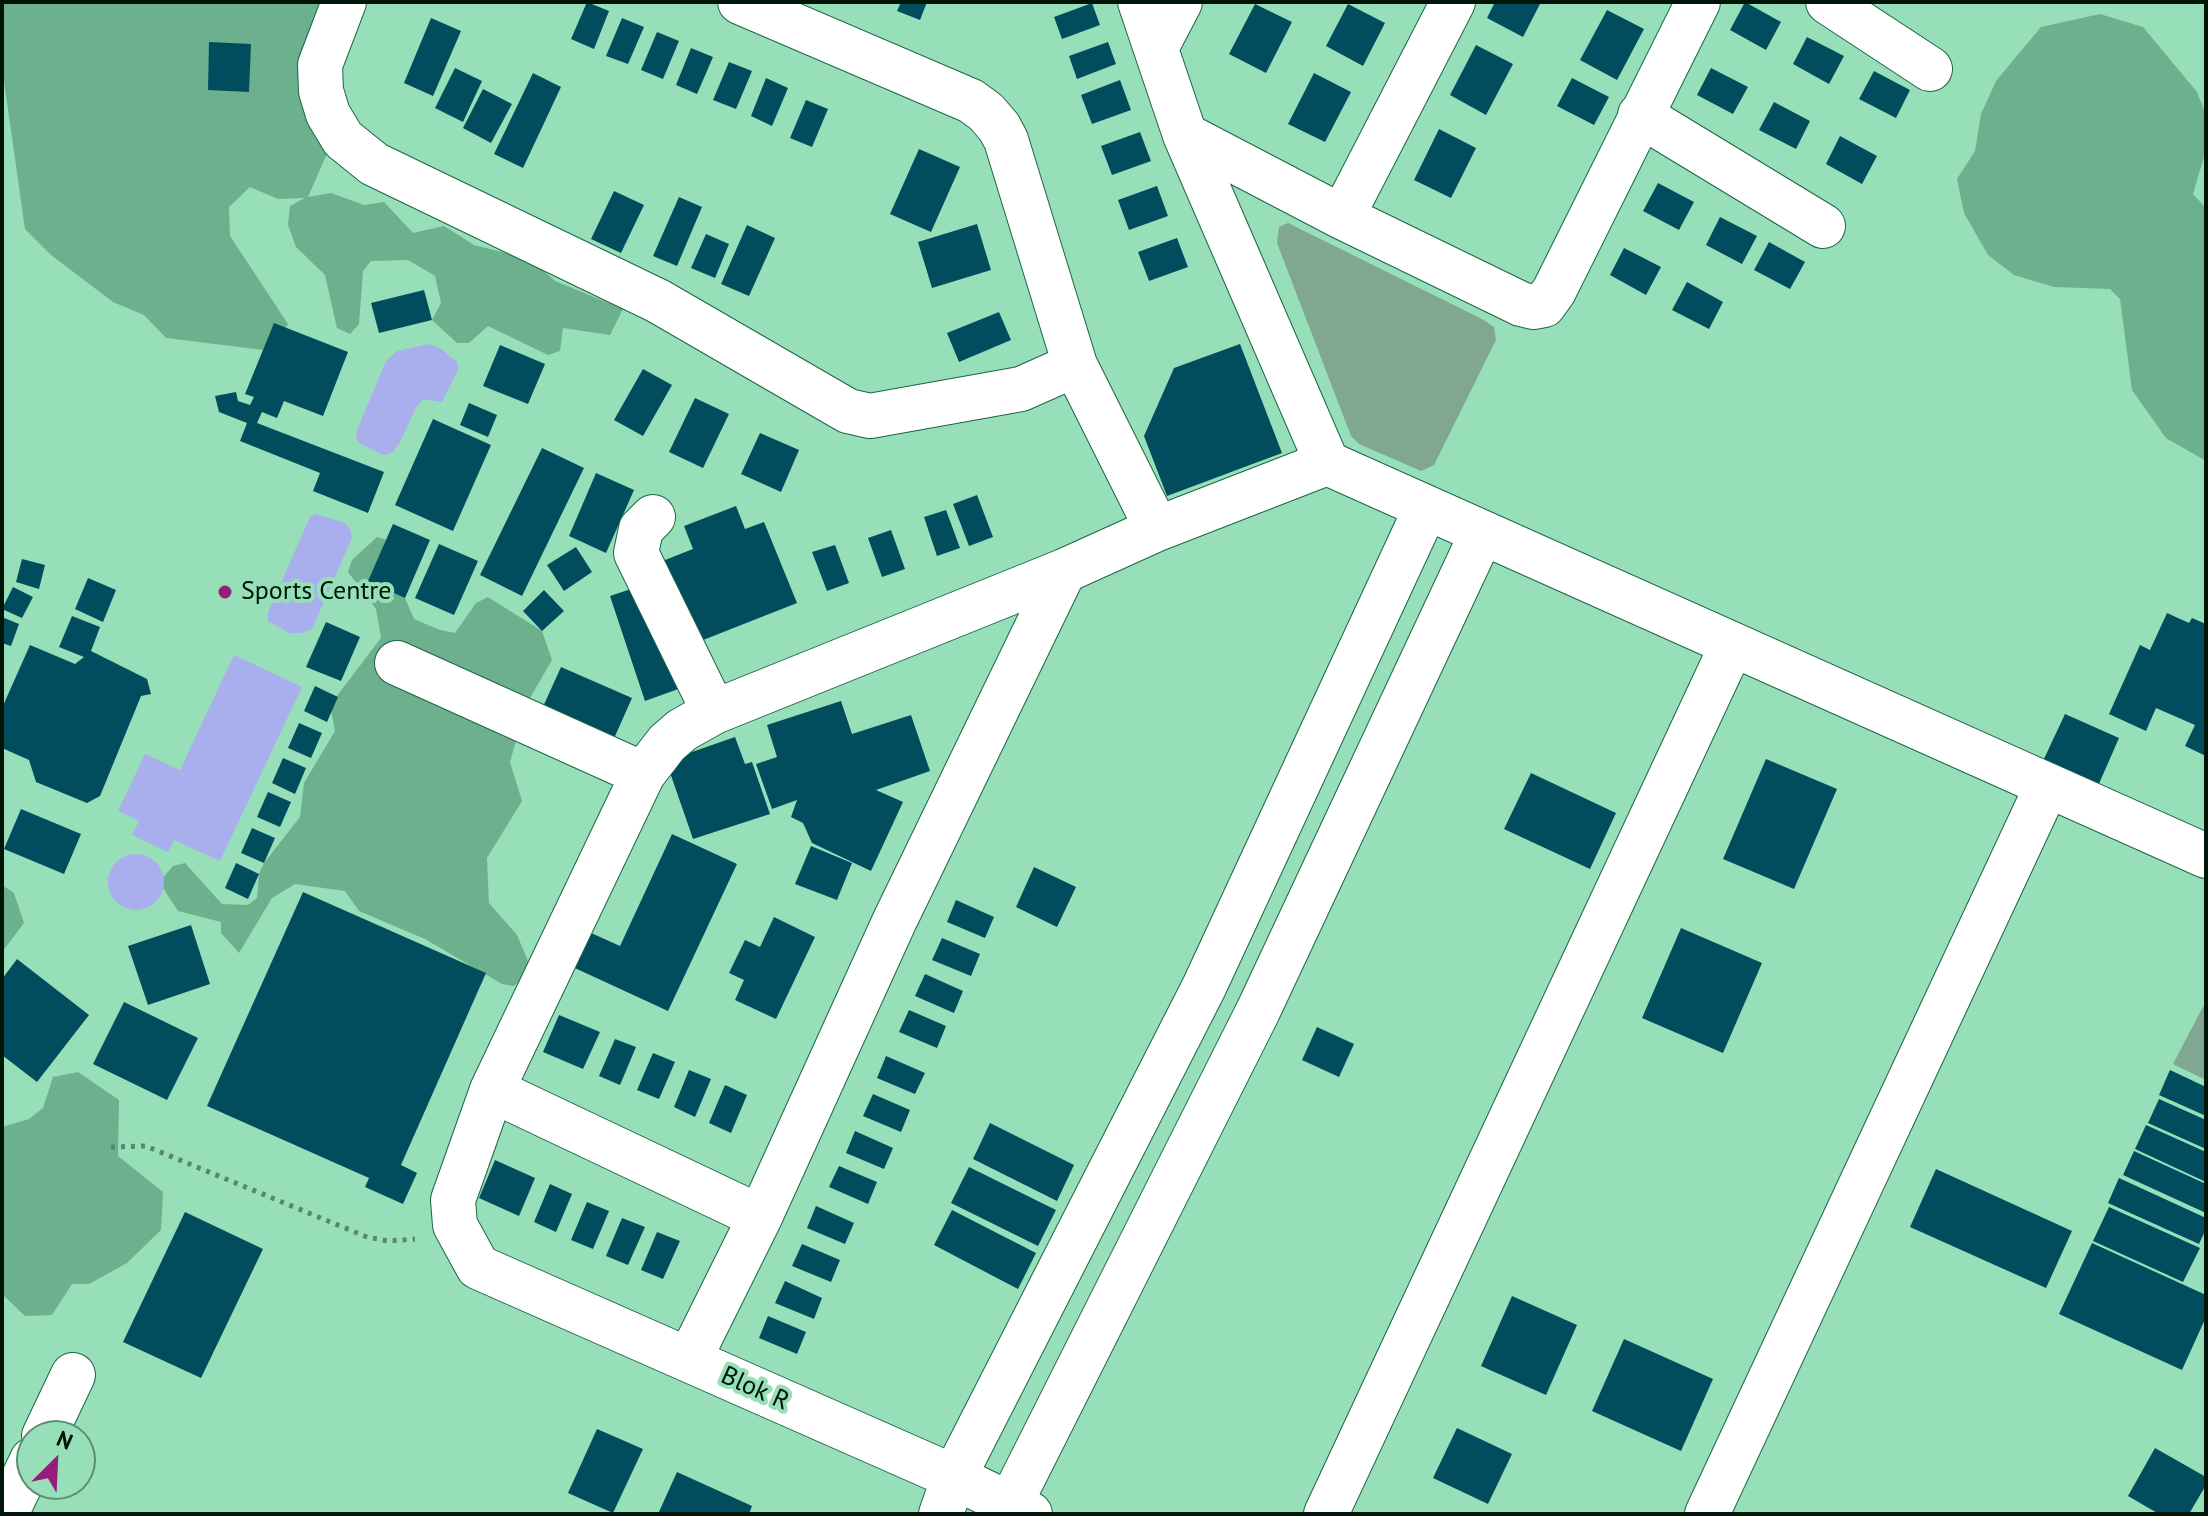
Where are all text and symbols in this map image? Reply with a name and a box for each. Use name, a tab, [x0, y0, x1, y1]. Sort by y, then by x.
place label: Sports Centre	[241, 576, 391, 608]
marker: Sports Centre	[216, 583, 234, 601]
street label: Blok R	[716, 1360, 794, 1418]
north arrow	[16, 1420, 96, 1500]
text: N	[53, 1424, 77, 1456]

